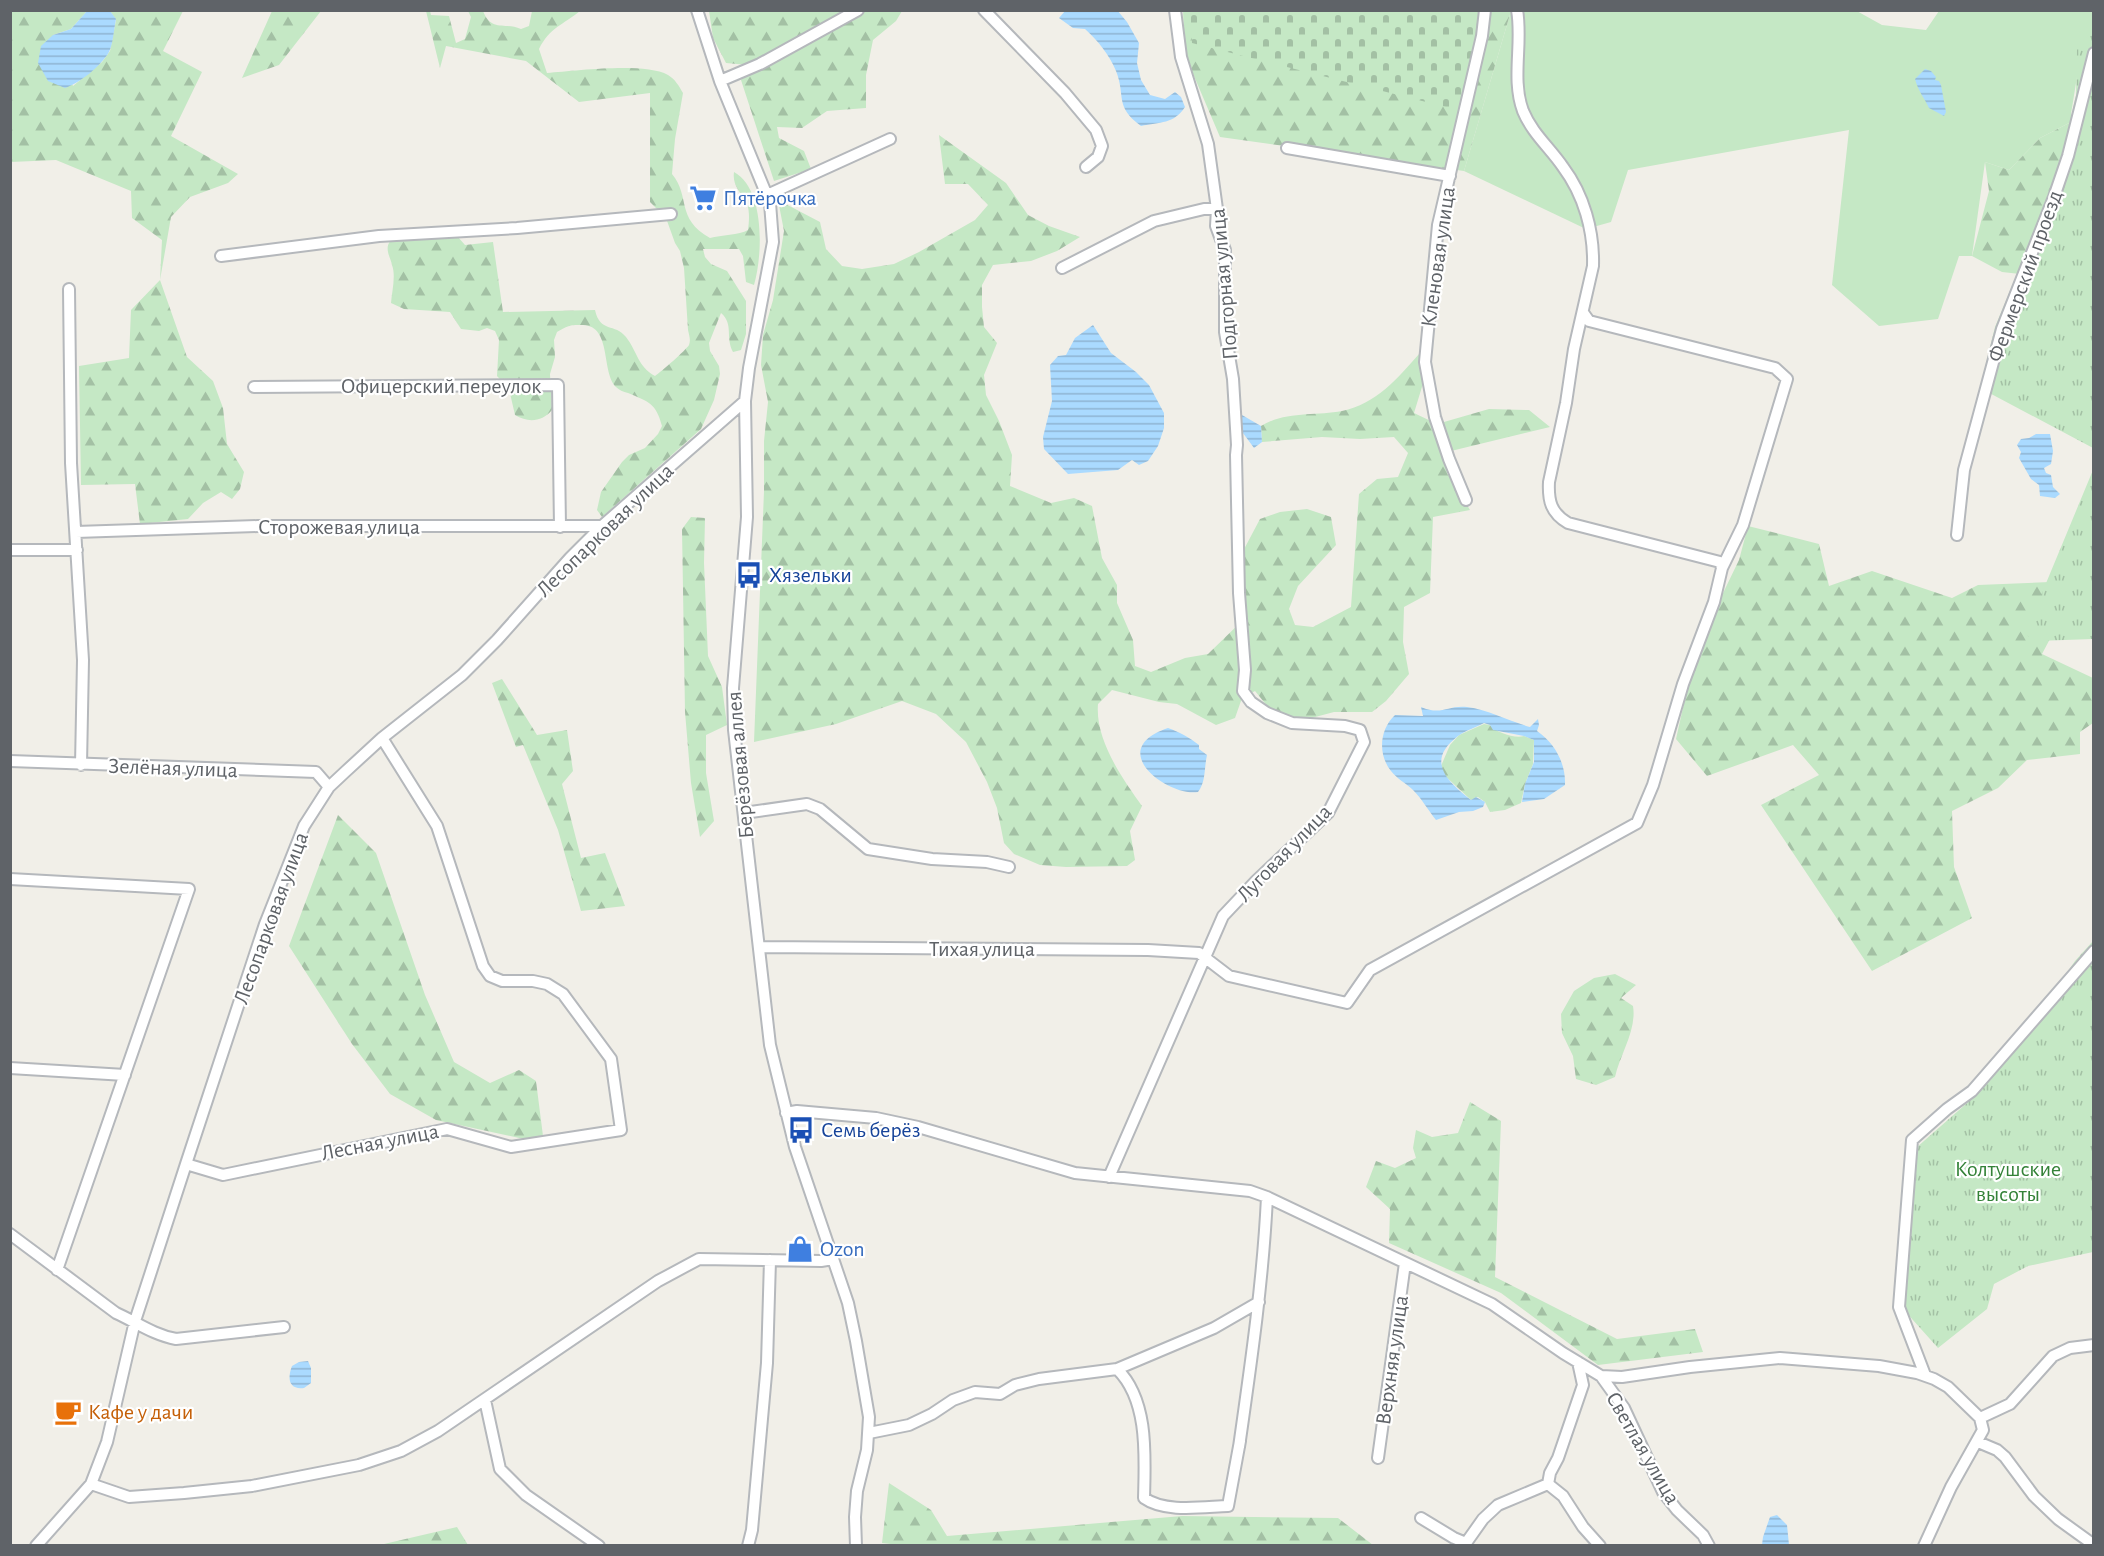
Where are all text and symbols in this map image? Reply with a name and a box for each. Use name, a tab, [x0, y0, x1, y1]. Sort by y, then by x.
supermarket icon: Пятёрочка	[688, 183, 718, 213]
street label: Кленовая улица	[1417, 185, 1459, 329]
place label: Пятёрочка	[723, 187, 817, 209]
street label: Фермерский проезд	[1984, 187, 2066, 365]
street label: Подгорная улица	[1206, 207, 1242, 361]
street label: Офицерский переулок	[341, 375, 541, 397]
street label: Лесопарковая улица	[532, 459, 678, 601]
street label: Сторожевая улица	[258, 516, 420, 538]
bus stop icon: Хязельки	[734, 560, 764, 590]
place label: Хязельки	[769, 564, 852, 586]
street label: Берёзовая аллея	[723, 690, 757, 840]
street label: Зелёная улица	[108, 755, 238, 781]
street label: Луговая улица	[1232, 800, 1336, 906]
street label: Лесопарковая улица	[230, 829, 312, 1007]
street label: Тихая улица	[929, 938, 1035, 960]
bus stop icon: Семь берёз	[786, 1115, 816, 1145]
place label: Семь берёз	[821, 1119, 920, 1141]
street label: Лесная улица	[319, 1120, 441, 1164]
park label: Колтушские высоты	[1955, 1158, 2061, 1205]
shop icon: Ozon	[785, 1234, 815, 1264]
place label: Ozon	[820, 1238, 865, 1260]
street label: Верхняя улица	[1372, 1294, 1412, 1426]
street label: Светлая улица	[1602, 1388, 1684, 1508]
cafe icon: Кафе у дачи	[53, 1397, 83, 1427]
place label: Кафе у дачи	[88, 1401, 193, 1423]

